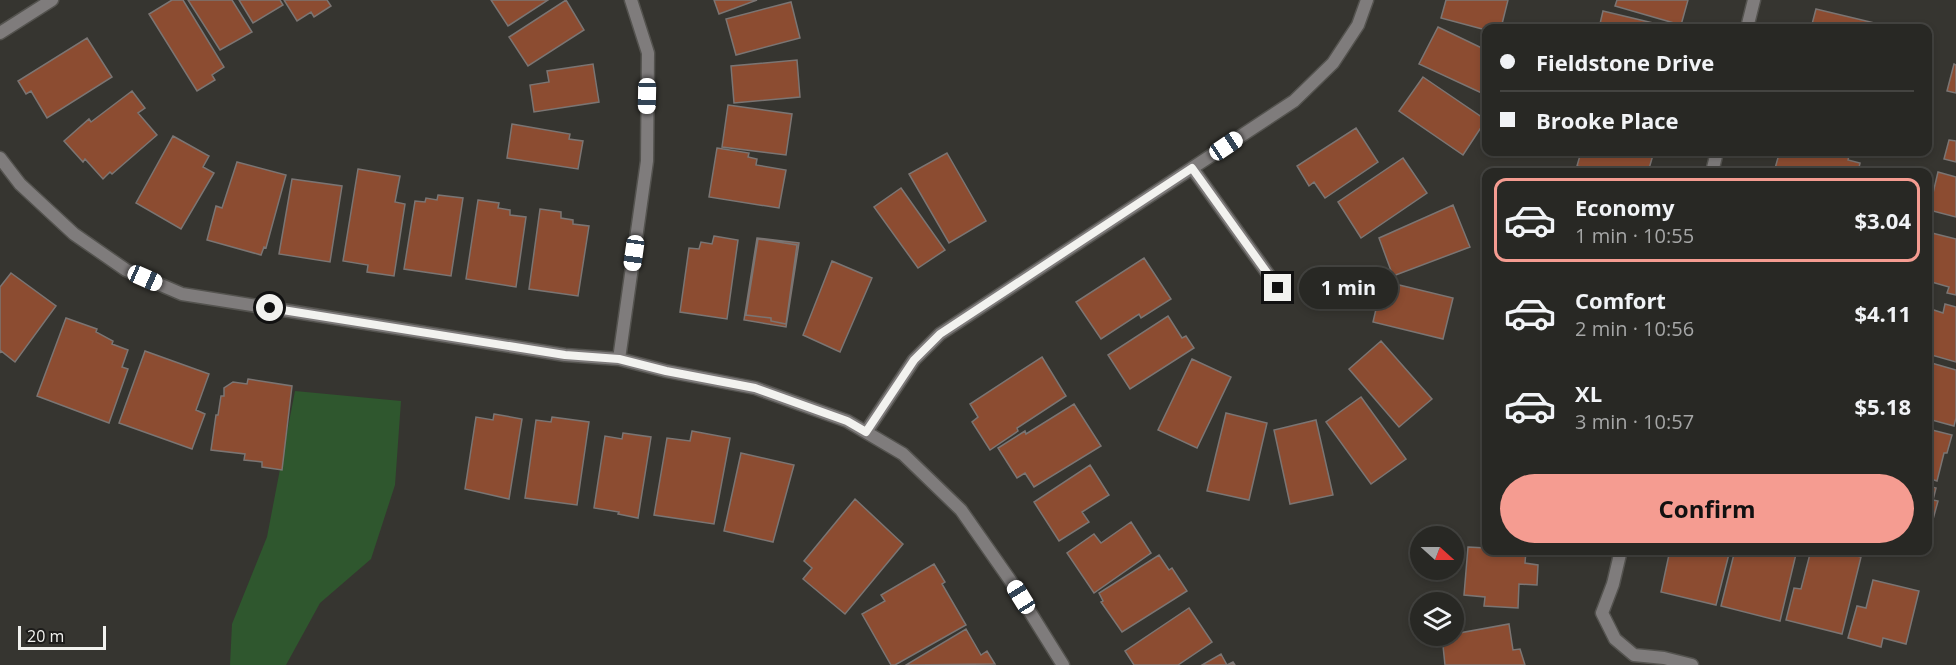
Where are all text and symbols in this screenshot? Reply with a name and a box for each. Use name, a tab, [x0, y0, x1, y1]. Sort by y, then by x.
text: Fieldstone Drive	[1536, 47, 1714, 77]
car	[638, 78, 656, 114]
text: Brooke Place	[1536, 105, 1679, 135]
car	[1206, 128, 1246, 164]
text: Economy	[1575, 192, 1674, 222]
icon: car	[1503, 193, 1557, 247]
text: $3.04	[1854, 205, 1911, 235]
text: 1 min · 10:55	[1575, 222, 1694, 249]
car	[623, 234, 645, 272]
car	[125, 262, 165, 294]
callout: 1 min	[1299, 267, 1398, 309]
route end	[1264, 274, 1291, 301]
text: 1 min	[1321, 274, 1376, 301]
text: Comfort	[1575, 285, 1666, 315]
icon: car	[1503, 286, 1557, 340]
route start	[256, 294, 283, 321]
text: $4.11	[1854, 298, 1911, 328]
text: 2 min · 10:56	[1575, 315, 1694, 342]
text: XL	[1575, 378, 1602, 408]
icon: car	[1503, 379, 1557, 433]
text: $5.18	[1854, 391, 1911, 421]
text: 3 min · 10:57	[1575, 408, 1694, 435]
button: Confirm	[1500, 474, 1914, 543]
north arrow	[1410, 526, 1464, 580]
map controls	[1410, 526, 1464, 646]
car	[1004, 577, 1038, 617]
button: layers	[1410, 592, 1464, 646]
scale bar	[18, 623, 106, 650]
text: 20 m	[27, 625, 64, 647]

